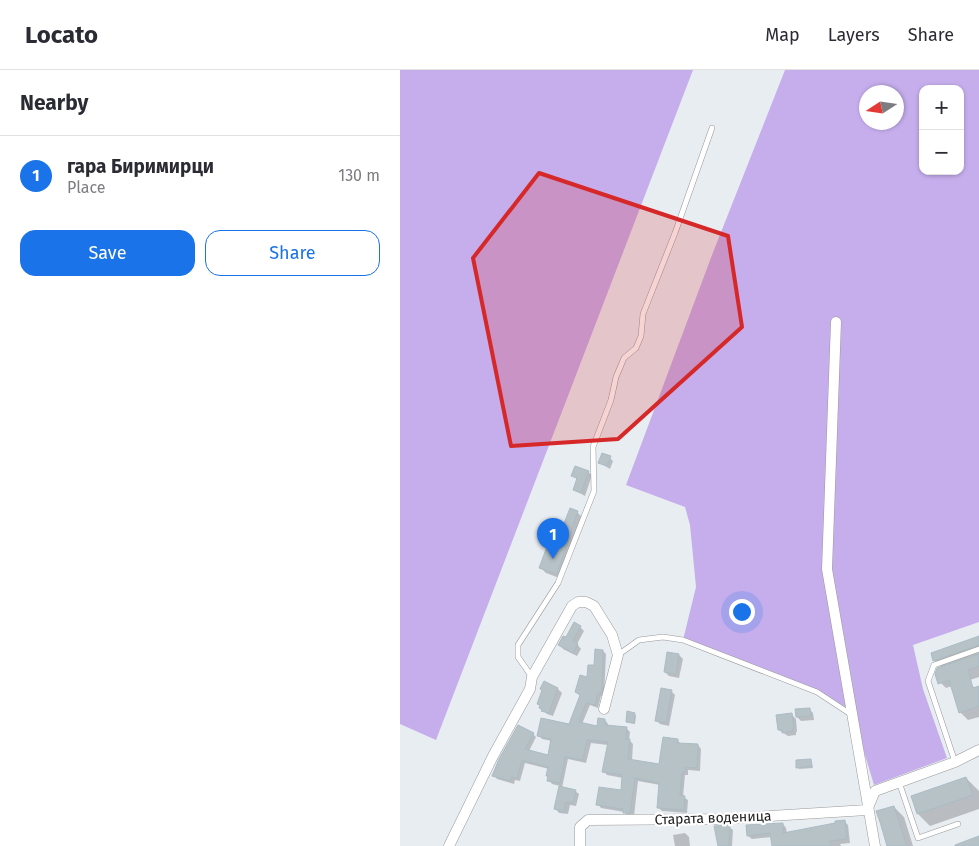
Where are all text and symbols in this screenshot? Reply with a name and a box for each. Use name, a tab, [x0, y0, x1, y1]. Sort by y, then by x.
text: Locato	[25, 21, 98, 49]
text: Map	[765, 24, 800, 46]
text: Layers	[828, 24, 880, 46]
text: Share	[908, 24, 954, 46]
north arrow	[859, 85, 904, 130]
map controls	[919, 85, 964, 175]
button: +	[919, 85, 964, 130]
text: Nearby	[20, 90, 88, 116]
button: −	[919, 130, 964, 175]
text: гара Биримирци	[67, 155, 214, 178]
text: 1	[32, 166, 40, 185]
text: 130 m	[338, 166, 380, 185]
text: Place	[67, 178, 106, 197]
button: Save	[20, 230, 195, 276]
button: Share	[205, 230, 380, 276]
pin: 1	[537, 518, 569, 559]
your location	[729, 599, 755, 625]
street label: Старата воденица	[654, 807, 772, 829]

